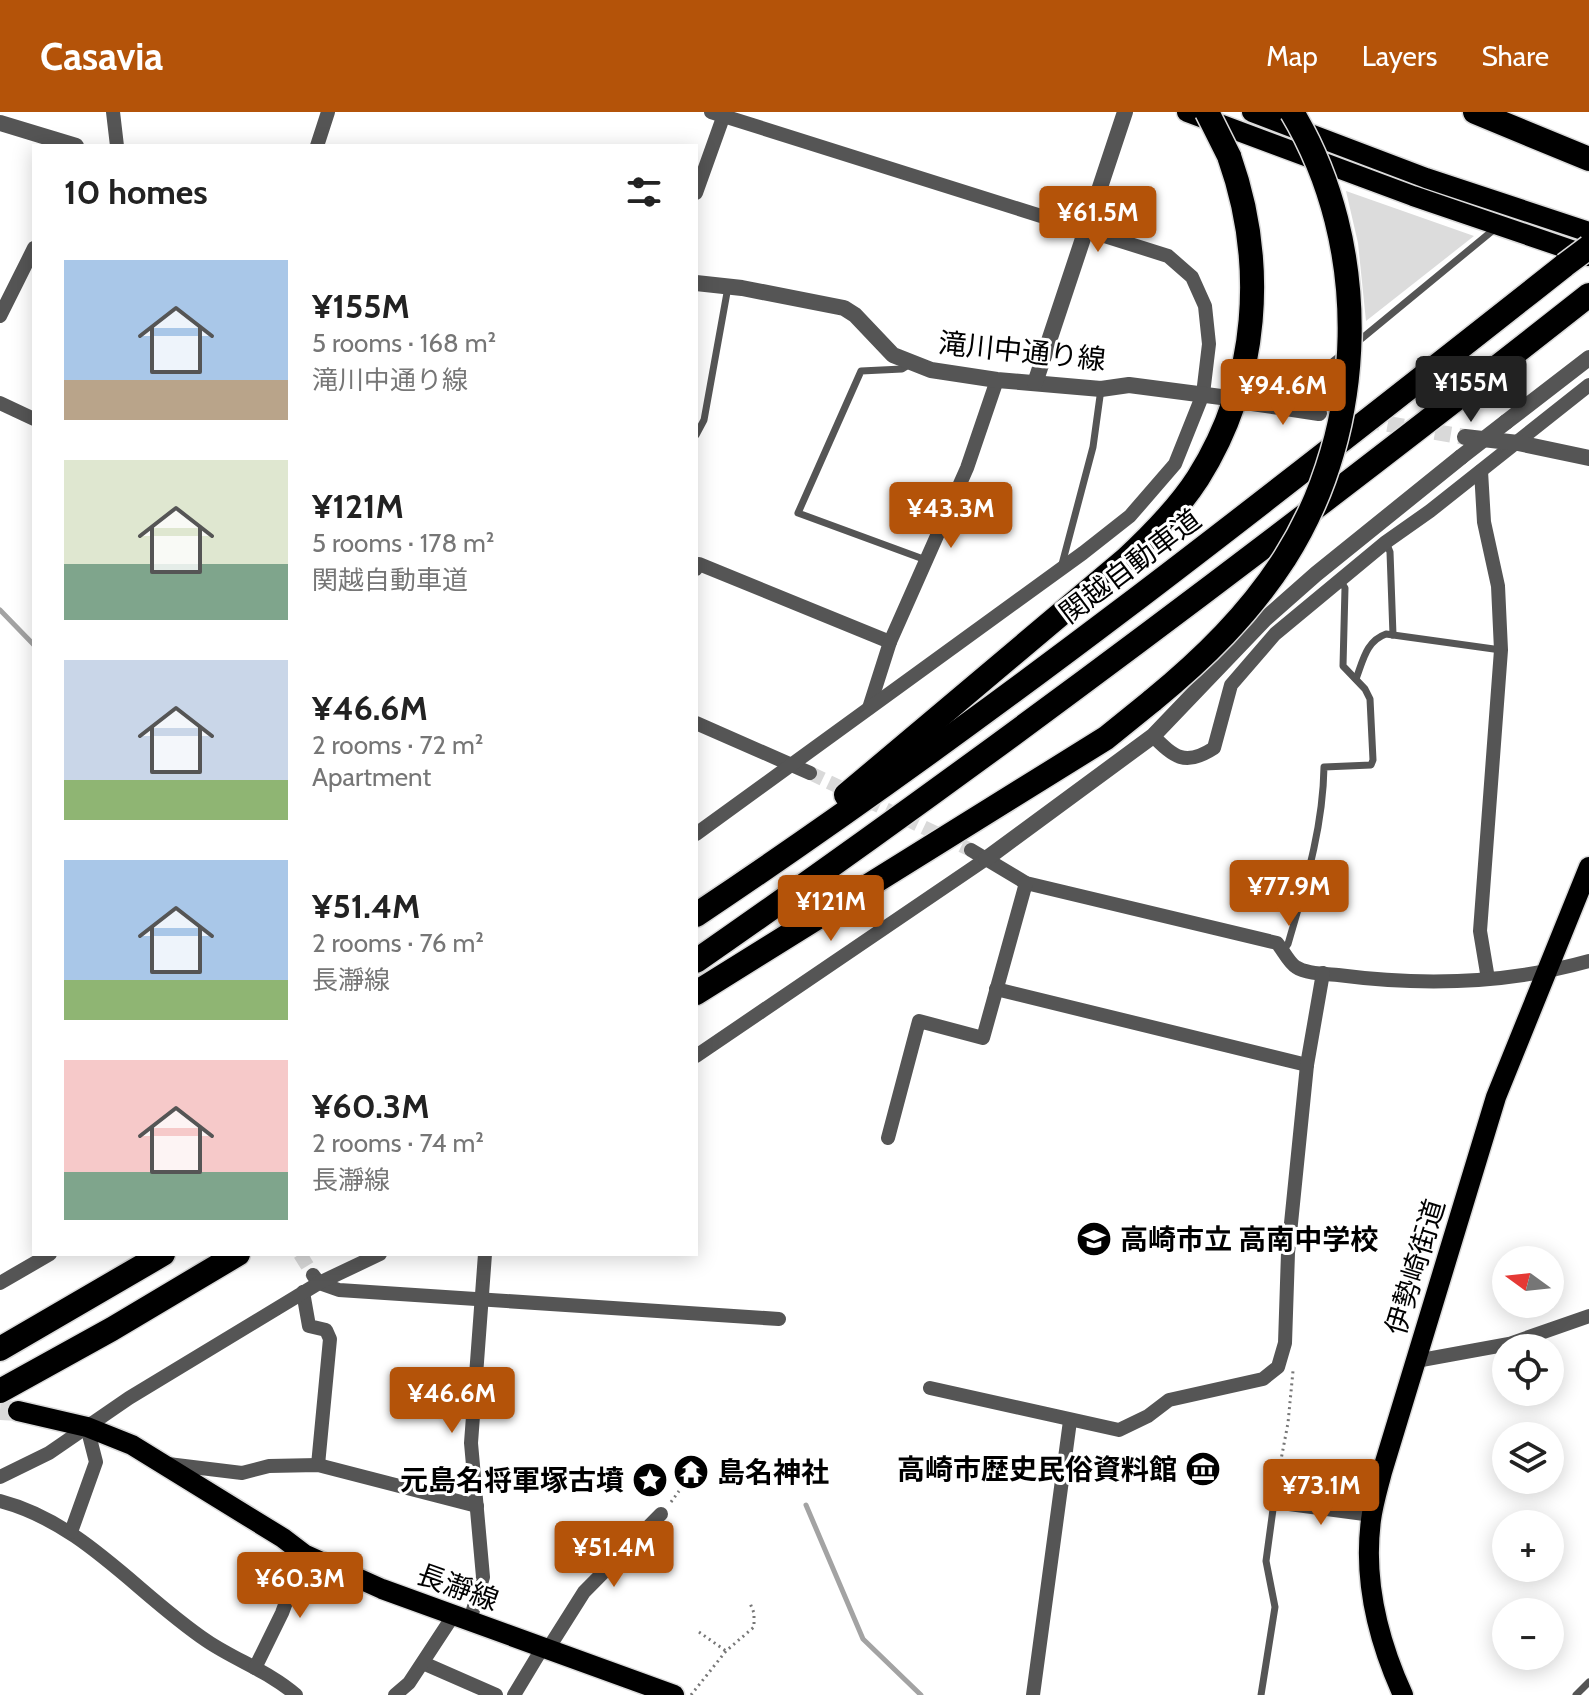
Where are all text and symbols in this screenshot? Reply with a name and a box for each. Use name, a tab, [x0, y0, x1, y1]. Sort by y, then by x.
text: Casavia	[40, 33, 163, 80]
text: Map	[1266, 39, 1318, 73]
text: Layers	[1362, 39, 1437, 73]
text: Share	[1481, 39, 1549, 73]
icon: filters	[622, 170, 666, 214]
text: 10 homes	[64, 171, 208, 213]
pin: ¥61.5M	[1033, 186, 1163, 254]
text: ¥61.5M	[1057, 196, 1139, 228]
text: ¥155M	[312, 285, 410, 327]
icon: home	[128, 292, 224, 388]
street label: 滝川中通り線	[937, 325, 1107, 377]
text: 5 rooms · 168 m²	[312, 327, 496, 359]
pin: ¥155M	[1415, 356, 1527, 424]
pin: ¥94.6M	[1218, 359, 1348, 427]
text: 滝川中通り線	[312, 364, 468, 396]
text: ¥155M	[1434, 366, 1508, 398]
text: ¥94.6M	[1239, 369, 1327, 401]
pin: ¥43.3M	[886, 482, 1016, 550]
text: ¥121M	[312, 485, 404, 527]
icon: home	[128, 492, 224, 588]
text: ¥43.3M	[907, 492, 995, 524]
street label: 関越自動車道	[1053, 502, 1207, 630]
text: 5 rooms · 178 m²	[312, 527, 494, 559]
text: 関越自動車道	[312, 564, 468, 596]
text: ¥46.6M	[312, 687, 428, 729]
icon: home	[128, 692, 224, 788]
text: 2 rooms · 72 m²	[312, 729, 483, 761]
text: Apartment	[312, 761, 431, 793]
pin: ¥77.9M	[1224, 860, 1354, 928]
text: ¥77.9M	[1248, 870, 1330, 902]
pin: ¥121M	[775, 875, 887, 943]
text: ¥51.4M	[312, 885, 420, 927]
text: ¥121M	[796, 885, 866, 917]
icon: home	[128, 892, 224, 988]
text: 2 rooms · 76 m²	[312, 927, 484, 959]
text: 長瀞線	[312, 964, 390, 996]
text: ¥60.3M	[312, 1085, 429, 1127]
icon: home	[128, 1092, 224, 1188]
text: 2 rooms · 74 m²	[312, 1127, 484, 1159]
text: 長瀞線	[312, 1164, 390, 1196]
street label: 伊勢崎街道	[1378, 1195, 1452, 1339]
school or university icon: 高崎市立 高南中学校	[1075, 1220, 1113, 1258]
place label: 高崎市立 高南中学校	[1120, 1222, 1378, 1256]
north arrow	[1492, 1246, 1564, 1318]
map controls	[1492, 1246, 1564, 1670]
button: locate	[1492, 1334, 1564, 1406]
pin: ¥46.6M	[387, 1367, 517, 1435]
text: ¥46.6M	[408, 1377, 496, 1409]
button: layers	[1492, 1422, 1564, 1494]
museum icon: 高崎市歴史民俗資料館	[1184, 1450, 1222, 1488]
place label: 高崎市歴史民俗資料館	[897, 1452, 1177, 1486]
temple icon: 島名神社	[672, 1453, 710, 1491]
place label: 島名神社	[717, 1455, 829, 1489]
pin: ¥73.1M	[1256, 1459, 1386, 1527]
place icon: 元島名将軍塚古墳	[631, 1461, 669, 1499]
place label: 元島名将軍塚古墳	[400, 1463, 624, 1497]
text: ¥73.1M	[1281, 1469, 1361, 1501]
button: +	[1492, 1510, 1564, 1582]
pin: ¥51.4M	[549, 1521, 679, 1589]
text: ¥51.4M	[573, 1531, 655, 1563]
pin: ¥60.3M	[235, 1552, 365, 1620]
street label: 長瀞線	[413, 1557, 503, 1617]
text: ¥60.3M	[255, 1562, 345, 1594]
button: −	[1492, 1598, 1564, 1670]

